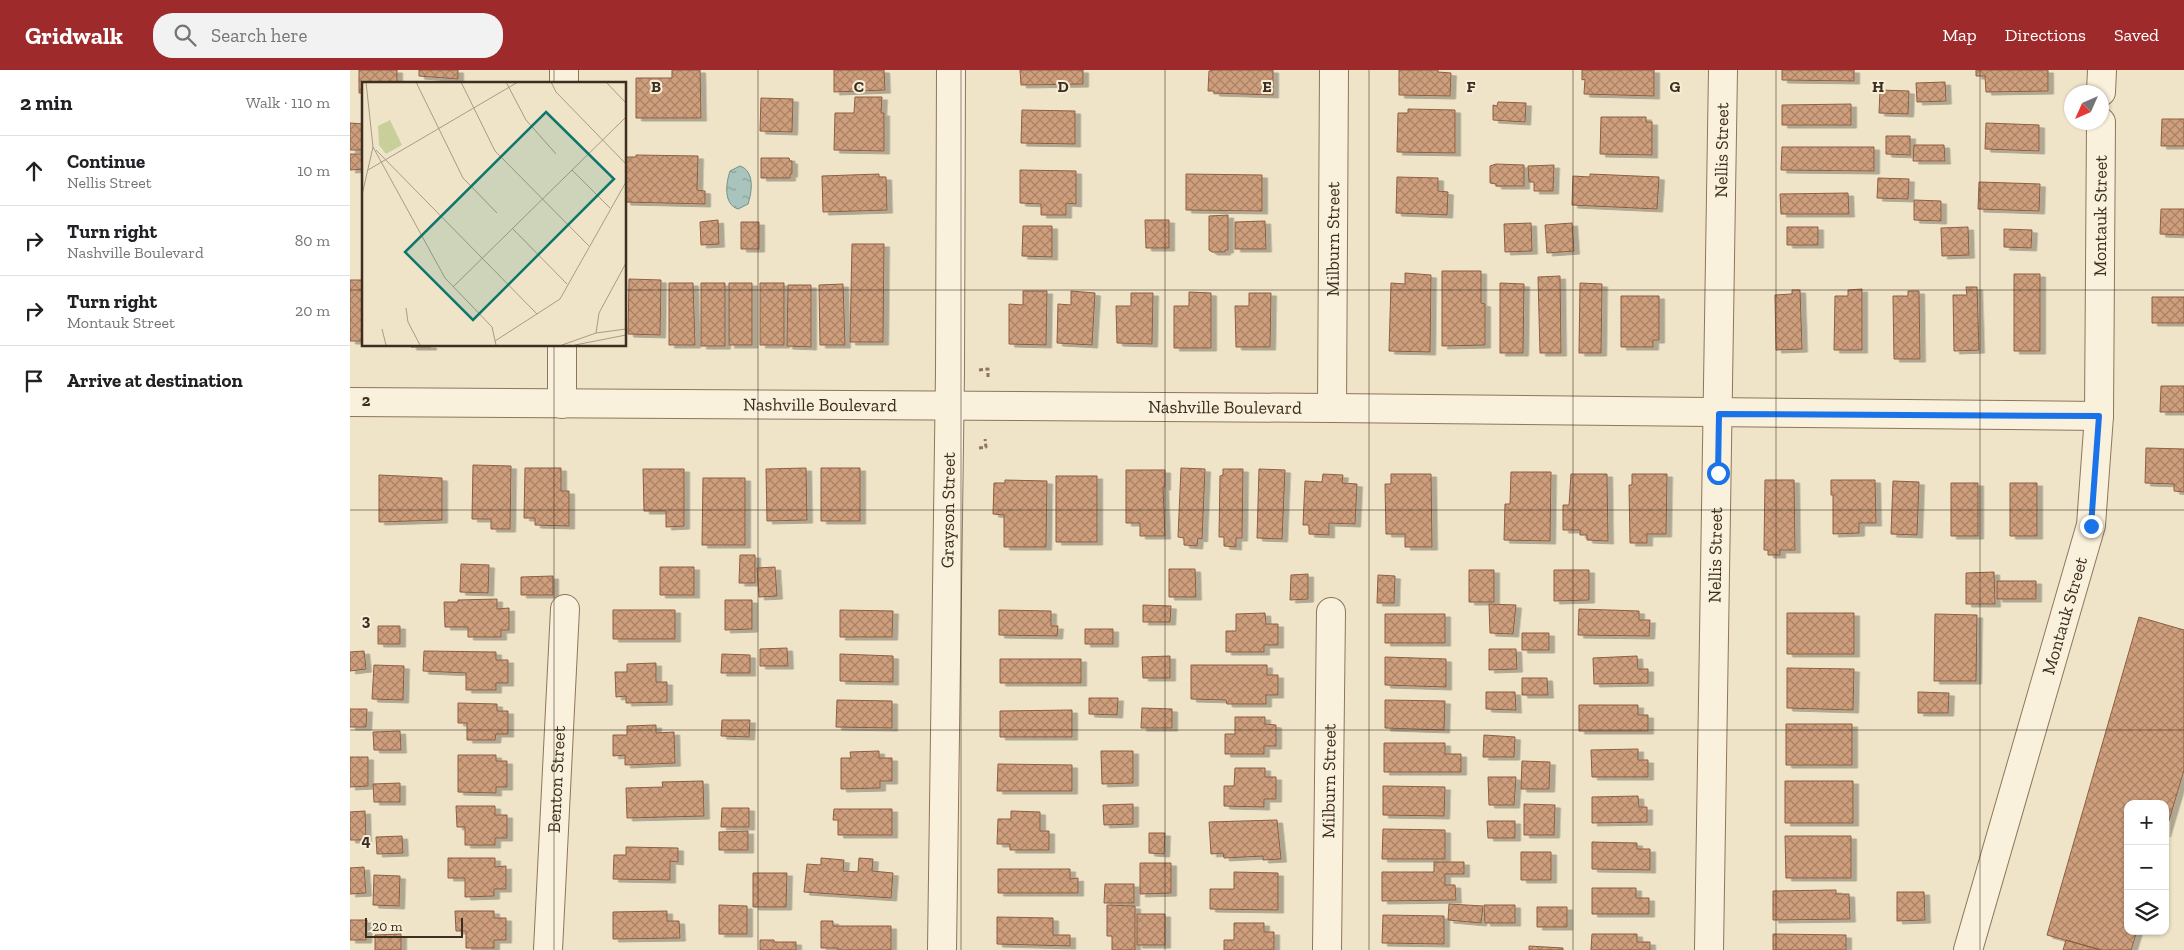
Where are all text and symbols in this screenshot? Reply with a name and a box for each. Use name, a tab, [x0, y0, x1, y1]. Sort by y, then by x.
search box	[153, 13, 503, 58]
text: Gridwalk	[25, 21, 123, 50]
icon: search	[171, 21, 199, 49]
text: Search here	[211, 24, 307, 47]
text: Map	[1942, 24, 1977, 46]
text: Directions	[2005, 24, 2086, 46]
text: Saved	[2114, 24, 2159, 46]
text: B	[651, 77, 661, 96]
text: C	[854, 77, 864, 96]
text: D	[1057, 77, 1069, 96]
text: E	[1262, 77, 1272, 96]
text: F	[1466, 77, 1476, 96]
text: G	[1670, 77, 1681, 96]
text: H	[1872, 77, 1884, 96]
inset map	[362, 82, 626, 346]
north arrow	[2064, 85, 2109, 130]
text: 2 min	[20, 90, 72, 115]
text: Walk · 110 m	[246, 93, 330, 112]
street label: Nellis Street	[1710, 102, 1733, 198]
text: Continue	[67, 150, 145, 173]
street label: Montauk Street	[2089, 155, 2112, 277]
icon: ahead	[20, 157, 48, 185]
text: 10 m	[297, 161, 330, 180]
text: Nellis Street	[67, 173, 152, 192]
street label: Milburn Street	[1322, 181, 1344, 297]
text: Turn right	[67, 220, 157, 243]
icon: right	[20, 227, 48, 255]
text: 80 m	[295, 231, 330, 250]
text: Nashville Boulevard	[67, 243, 204, 262]
text: Turn right	[67, 290, 157, 313]
icon: right	[20, 297, 48, 325]
text: 20 m	[295, 301, 330, 320]
text: Montauk Street	[67, 313, 175, 332]
icon: arrive	[20, 367, 48, 395]
text: Arrive at destination	[67, 369, 243, 392]
text: 2	[362, 391, 371, 410]
street label: Nashville Boulevard	[743, 393, 897, 416]
street label: Nashville Boulevard	[1148, 396, 1302, 419]
street label: Grayson Street	[936, 451, 960, 568]
route start	[1707, 462, 1730, 485]
street label: Nellis Street	[1704, 507, 1727, 603]
route end	[2080, 515, 2103, 538]
street label: Montauk Street	[2037, 554, 2092, 677]
text: 3	[362, 611, 371, 630]
street label: Milburn Street	[1317, 723, 1341, 839]
street label: Benton Street	[543, 725, 570, 833]
map controls	[2124, 800, 2169, 935]
button: +	[2124, 800, 2169, 845]
text: 4	[361, 831, 371, 850]
button: −	[2124, 845, 2169, 890]
button: layers	[2124, 890, 2169, 935]
scale bar	[365, 915, 462, 938]
text: 20 m	[372, 918, 403, 935]

